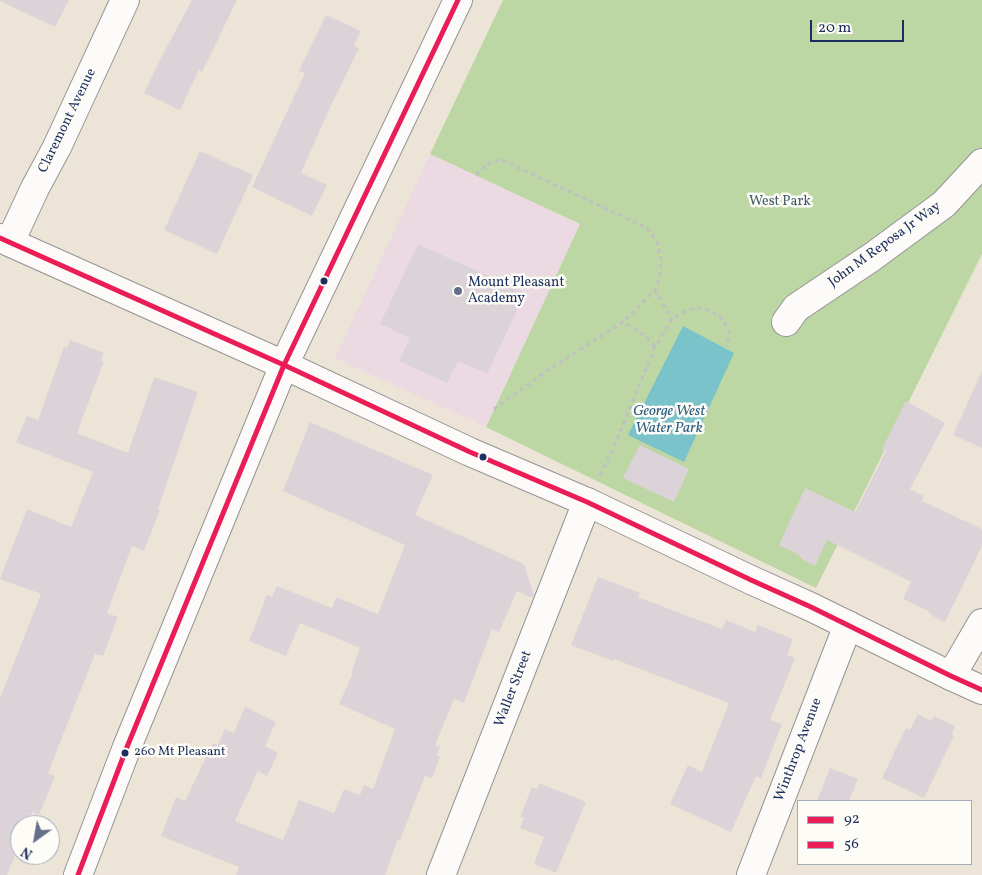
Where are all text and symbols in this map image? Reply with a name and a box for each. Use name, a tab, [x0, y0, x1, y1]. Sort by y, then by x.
scale bar	[812, 10, 906, 42]
text: 20 m	[818, 18, 851, 39]
street label: Claremont Avenue	[35, 66, 101, 176]
park label: West Park	[749, 194, 811, 210]
street label: John M Reposa Jr Way	[826, 199, 944, 291]
place label: Mount Pleasant Academy	[468, 275, 564, 308]
unlabelled marker	[319, 276, 329, 286]
marker: Mount Pleasant Academy	[452, 285, 464, 297]
water label: George West Water Park	[633, 403, 705, 438]
unlabelled marker	[478, 452, 488, 462]
street label: Waller Street	[492, 648, 536, 730]
street label: Winthrop Avenue	[772, 696, 826, 804]
place label: 260 Mt Pleasant	[134, 745, 226, 761]
marker: 260 Mt Pleasant	[120, 748, 130, 758]
legend	[797, 800, 972, 865]
text: 92	[844, 809, 860, 830]
north arrow	[10, 815, 60, 865]
text: 56	[844, 834, 859, 855]
text: N	[18, 842, 37, 863]

